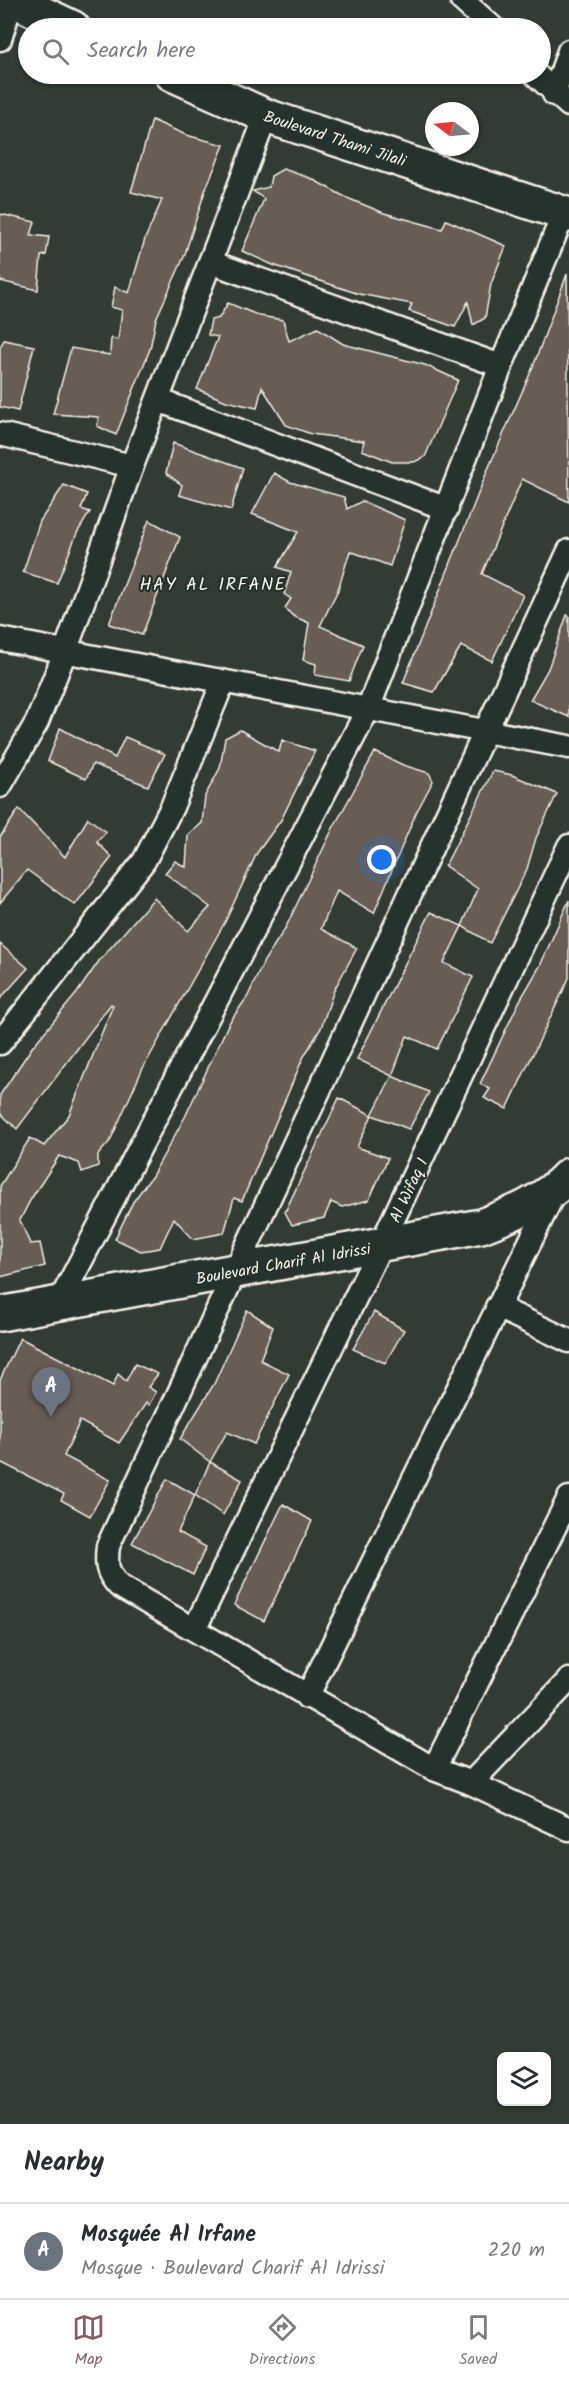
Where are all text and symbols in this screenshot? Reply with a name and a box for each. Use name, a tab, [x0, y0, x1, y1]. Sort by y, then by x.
search box	[18, 18, 551, 84]
text: Search here	[87, 34, 195, 69]
icon: search	[39, 35, 72, 68]
north arrow	[425, 102, 479, 156]
street label: Boulevard Thami Jilali	[260, 105, 410, 175]
district label: HAY AL IRFANE	[139, 571, 287, 600]
your location	[367, 845, 396, 874]
street label: Al Wifaq 1	[383, 1154, 435, 1227]
street label: Boulevard Charif Al Idrissi	[194, 1237, 374, 1292]
pin: A	[32, 1368, 70, 1417]
map controls	[497, 2052, 551, 2106]
button: layers	[497, 2052, 551, 2106]
text: Nearby	[24, 2142, 104, 2184]
text: Mosquée Al Irfane	[81, 2218, 256, 2253]
text: A	[37, 2235, 50, 2267]
text: 220 m	[488, 2235, 545, 2267]
text: Mosque · Boulevard Charif Al Idrissi	[81, 2253, 384, 2285]
tab: Map	[72, 2311, 105, 2372]
tab: Directions	[249, 2311, 315, 2372]
tab: Saved	[459, 2311, 497, 2372]

